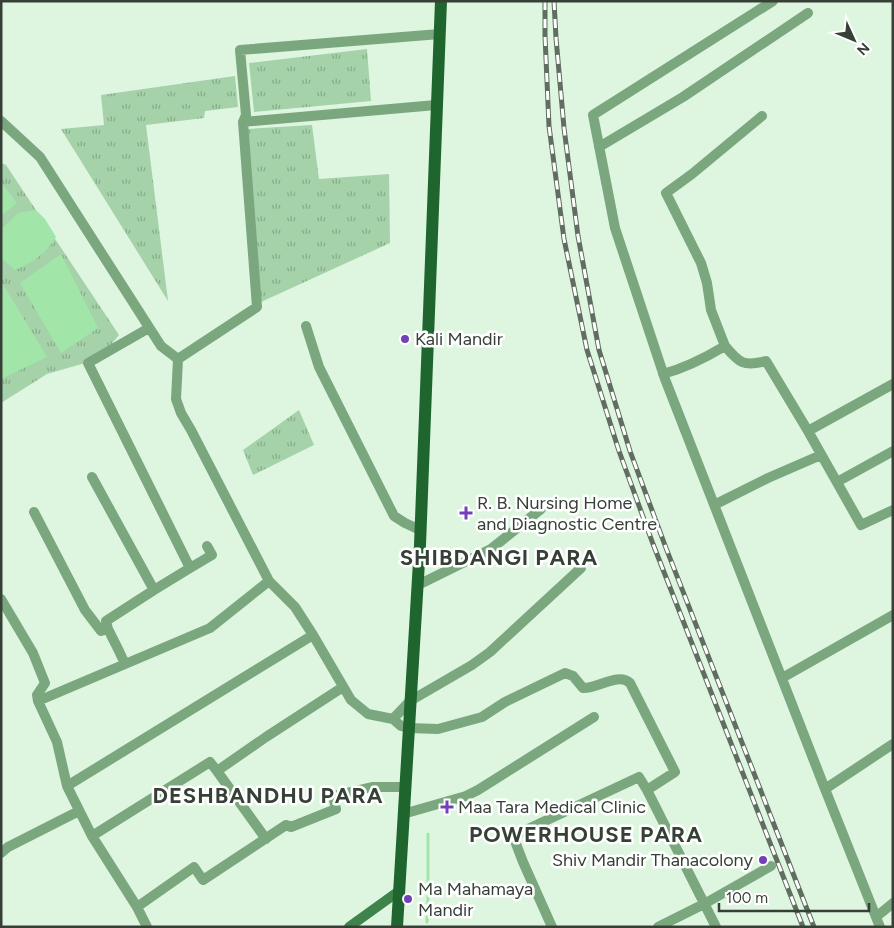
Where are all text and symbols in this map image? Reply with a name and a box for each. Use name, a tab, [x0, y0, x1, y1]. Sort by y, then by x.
north arrow	[829, 15, 879, 65]
text: N	[853, 39, 873, 58]
place label: Kali Mandir	[415, 328, 503, 350]
marker: Kali Mandir	[399, 333, 411, 345]
place label: R. B. Nursing Home and Diagnostic Centre	[477, 492, 657, 535]
marker: R. B. Nursing Home and Diagnostic Centre	[459, 506, 473, 520]
district label: SHIBDANGI PARA	[400, 544, 598, 571]
district label: DESHBANDHU PARA	[152, 782, 384, 809]
place label: Maa Tara Medical Clinic	[458, 796, 646, 818]
marker: Maa Tara Medical Clinic	[440, 800, 454, 814]
district label: POWERHOUSE PARA	[469, 821, 703, 848]
place label: Shiv Mandir Thanacolony	[552, 849, 754, 871]
marker: Shiv Mandir Thanacolony	[757, 854, 769, 866]
place label: Ma Mahamaya Mandir	[418, 878, 533, 921]
scale bar	[719, 880, 869, 912]
text: 100 m	[726, 889, 768, 907]
marker: Ma Mahamaya Mandir	[402, 893, 414, 905]

